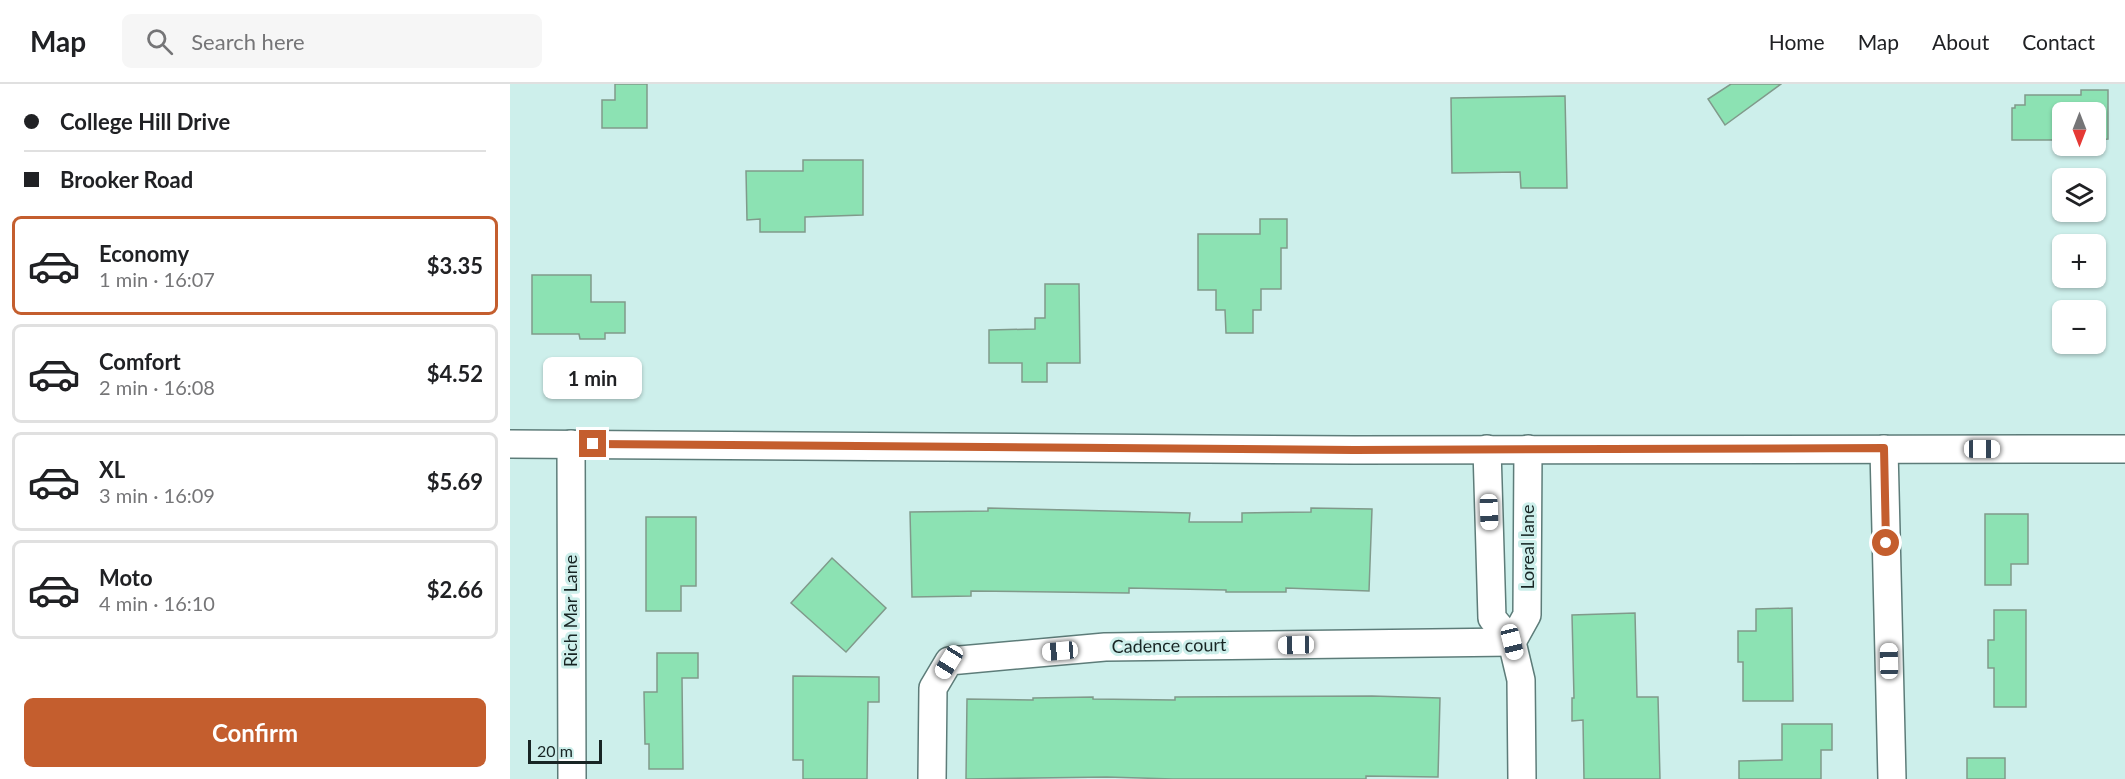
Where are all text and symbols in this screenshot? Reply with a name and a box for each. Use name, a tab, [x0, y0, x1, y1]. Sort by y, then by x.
search box	[122, 14, 542, 68]
text: Map	[30, 24, 86, 58]
icon: search	[143, 25, 176, 58]
text: Search here	[191, 28, 305, 55]
text: Home	[1769, 29, 1825, 54]
text: Map	[1858, 29, 1899, 54]
text: About	[1932, 29, 1989, 54]
text: Contact	[2022, 29, 2095, 54]
north arrow	[2052, 102, 2106, 156]
map controls	[2052, 102, 2106, 354]
text: College Hill Drive	[60, 108, 230, 135]
text: Brooker Road	[60, 166, 193, 193]
button: layers	[2052, 168, 2106, 222]
button: +	[2052, 234, 2106, 288]
icon: car	[27, 239, 81, 293]
text: Economy	[99, 240, 189, 267]
text: $3.35	[427, 252, 483, 279]
text: 1 min · 16:07	[99, 267, 215, 291]
button: −	[2052, 300, 2106, 354]
icon: car	[27, 347, 81, 401]
text: Comfort	[99, 348, 181, 375]
callout: 1 min	[544, 357, 642, 399]
text: $4.52	[427, 360, 483, 387]
text: 1 min	[568, 366, 617, 390]
text: 2 min · 16:08	[99, 375, 215, 399]
route end	[579, 430, 606, 457]
car	[1964, 440, 2000, 458]
icon: car	[27, 455, 81, 509]
text: XL	[99, 456, 125, 483]
text: $5.69	[427, 468, 483, 495]
text: 3 min · 16:09	[99, 483, 215, 507]
car	[1479, 494, 1499, 530]
street label: Loreal lane	[1516, 504, 1538, 590]
route start	[1872, 529, 1899, 556]
street label: Rich Mar Lane	[559, 555, 581, 667]
icon: car	[27, 563, 81, 617]
text: Moto	[99, 564, 153, 591]
text: $2.66	[427, 576, 483, 603]
text: 4 min · 16:10	[99, 591, 215, 615]
car	[1499, 622, 1525, 662]
street label: Cadence court	[1111, 633, 1227, 657]
car	[1278, 636, 1314, 654]
car	[1041, 640, 1079, 662]
car	[932, 642, 966, 682]
car	[1880, 643, 1898, 679]
button: Confirm	[24, 698, 486, 767]
scale bar	[528, 737, 602, 764]
text: 20 m	[537, 741, 573, 760]

